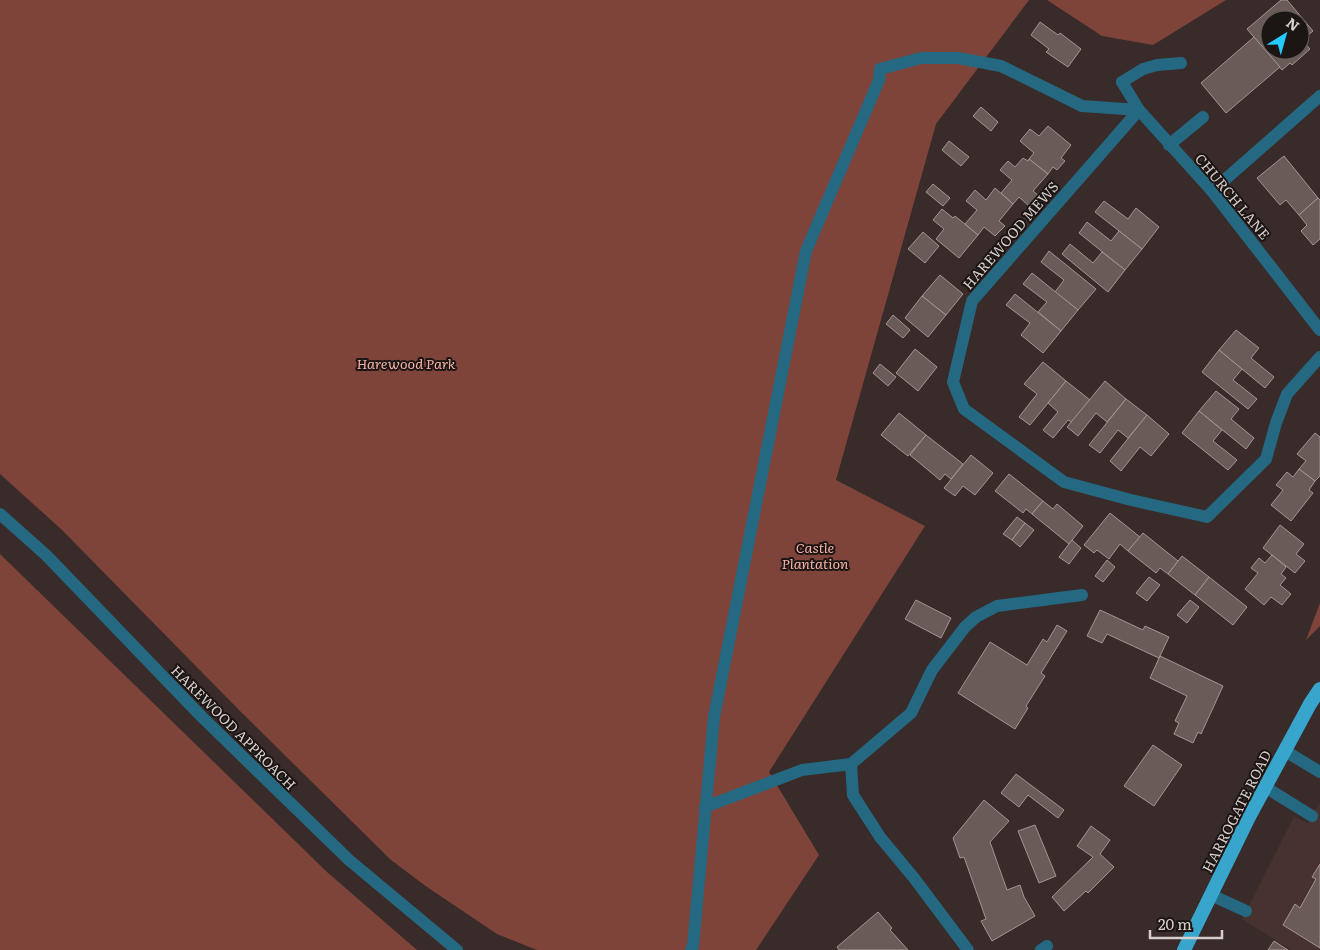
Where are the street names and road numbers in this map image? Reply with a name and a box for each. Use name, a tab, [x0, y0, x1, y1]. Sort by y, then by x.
street label: CHURCH LANE	[1191, 149, 1275, 243]
street label: HAREWOOD MEWS	[957, 177, 1063, 293]
street label: HAREWOOD APPROACH	[167, 660, 301, 794]
street label: HARROGATE ROAD	[1197, 746, 1276, 875]

